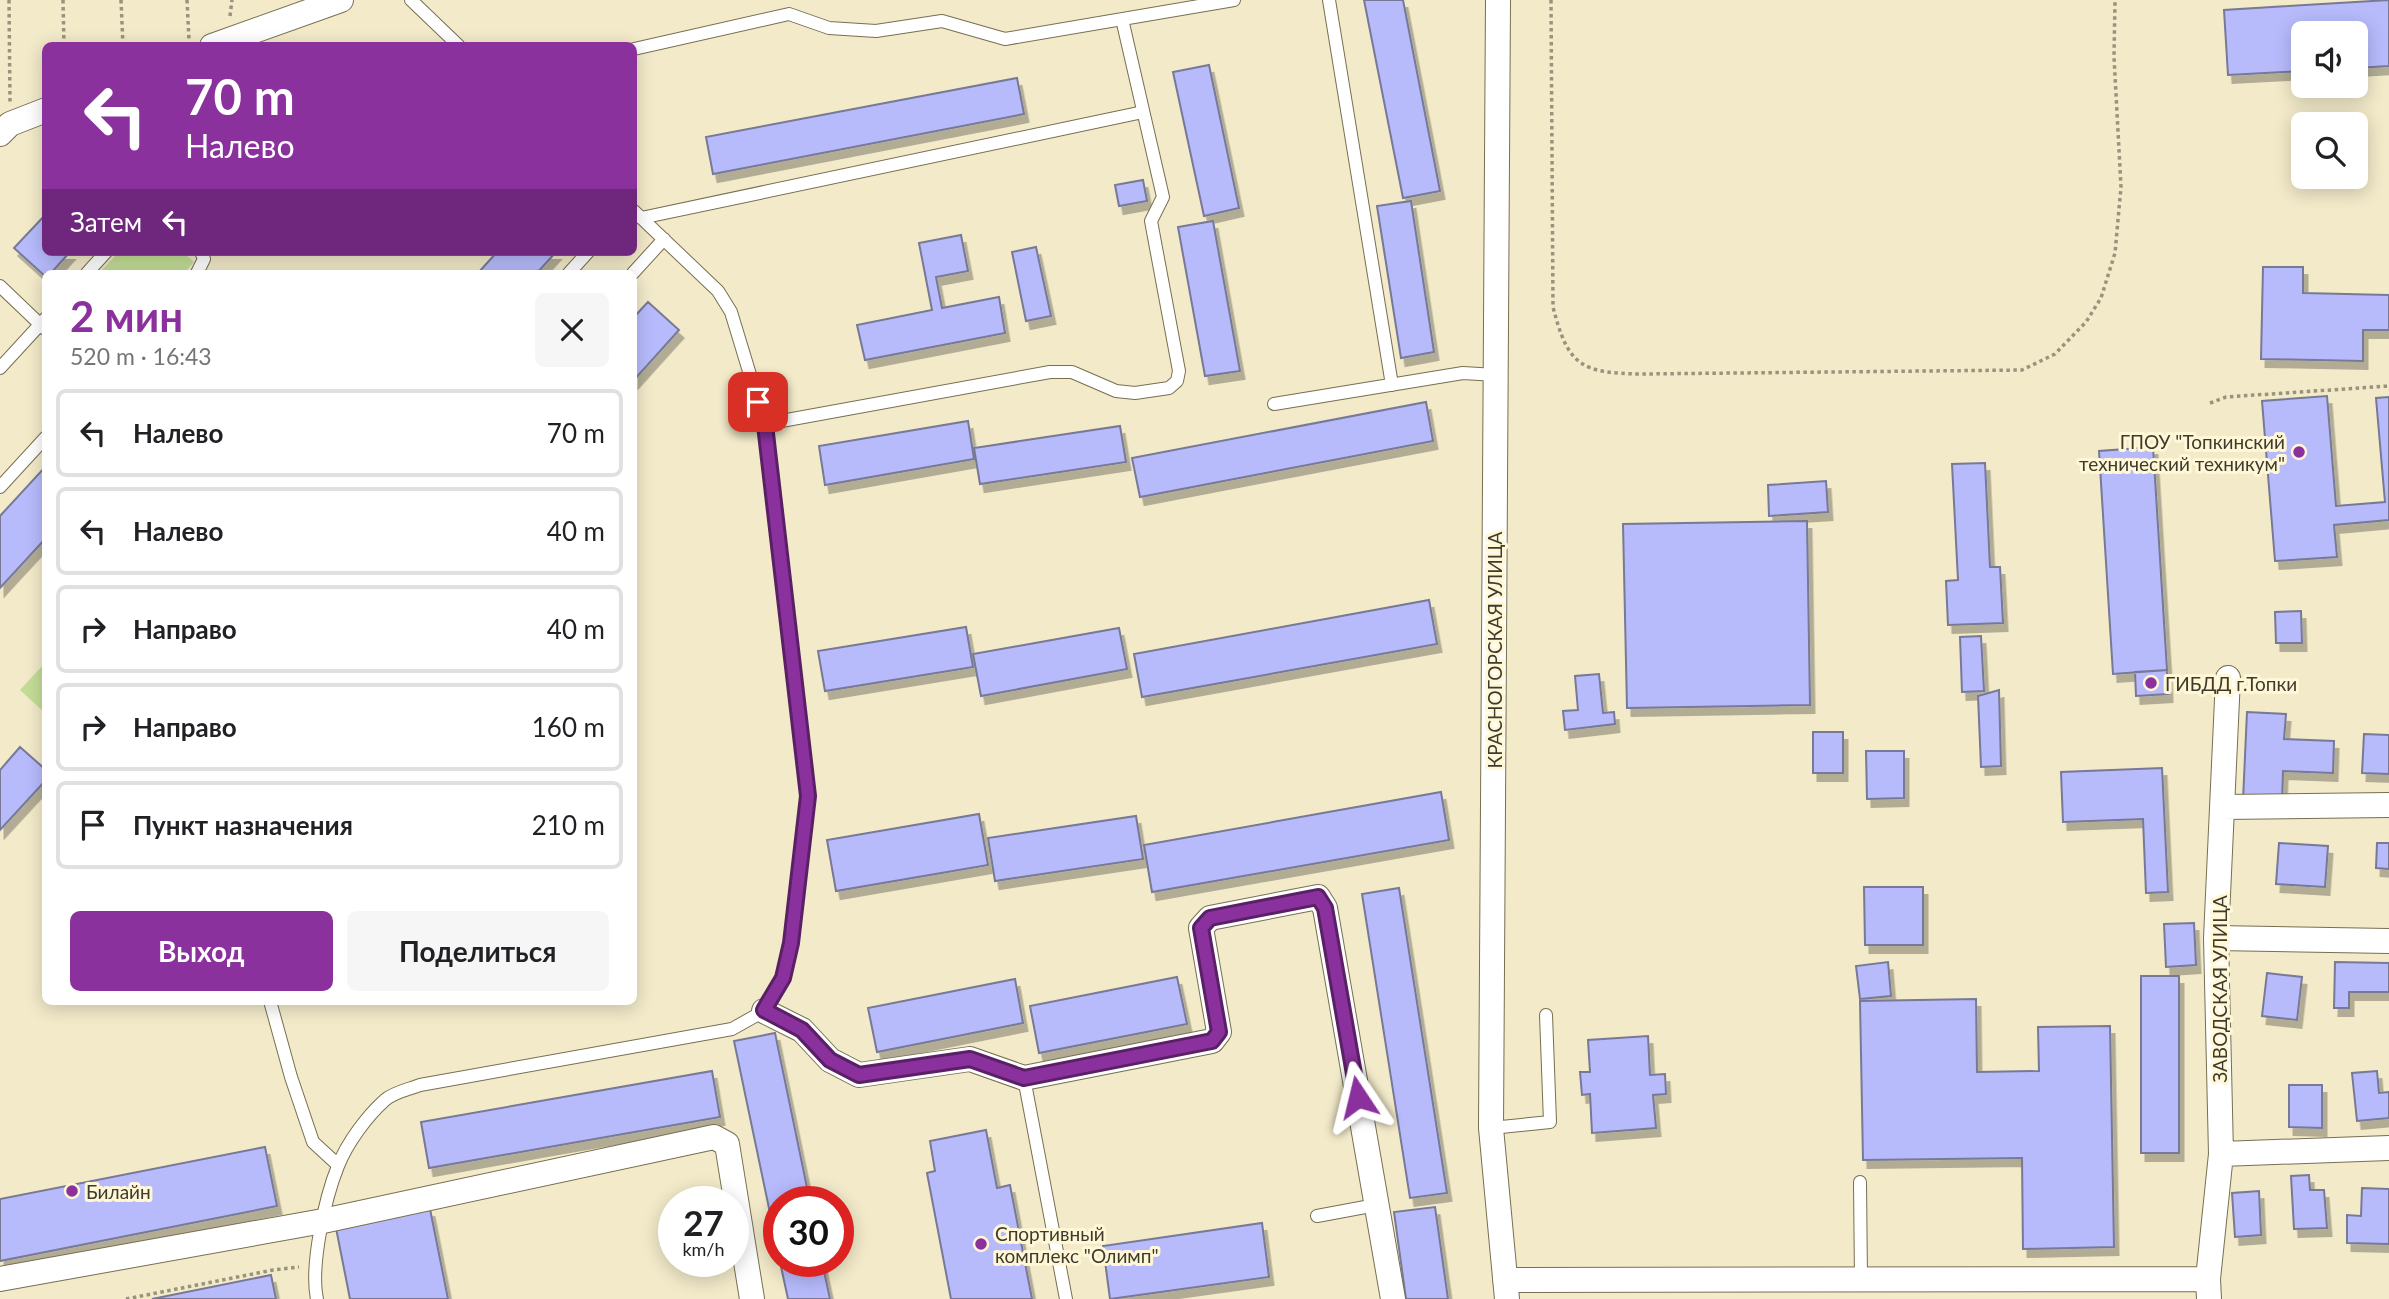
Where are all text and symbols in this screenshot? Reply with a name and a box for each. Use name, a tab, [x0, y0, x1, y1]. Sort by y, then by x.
map controls	[2291, 21, 2368, 189]
button: sound	[2291, 21, 2368, 98]
text: 70 m	[185, 67, 295, 125]
icon: left	[70, 70, 161, 161]
button: search	[2291, 112, 2368, 189]
text: Налево	[185, 126, 295, 165]
icon: left	[156, 203, 194, 241]
text: Затем	[70, 206, 142, 238]
text: 2 мин	[70, 291, 183, 341]
button: close	[535, 293, 609, 367]
text: 520 m · 16:43	[70, 342, 212, 370]
pin	[728, 372, 788, 432]
icon: arrive	[739, 383, 777, 421]
icon: left	[74, 414, 112, 452]
text: Налево	[133, 417, 223, 449]
text: 70 m	[547, 417, 605, 449]
place label: ГПОУ "Топкинский технический техникум"	[2079, 430, 2285, 475]
marker: ГПОУ "Топкинский технический техникум"	[2291, 444, 2307, 460]
icon: left	[74, 512, 112, 550]
text: Налево	[133, 515, 223, 547]
text: 40 m	[547, 515, 605, 547]
street label: КРАСНОГОРСКАЯ УЛИЦА	[1483, 531, 1506, 768]
icon: right	[74, 610, 112, 648]
text: Направо	[133, 613, 237, 645]
text: 40 m	[547, 613, 605, 645]
place label: ГИБДД г.Топки	[2165, 672, 2297, 695]
marker: ГИБДД г.Топки	[2143, 675, 2159, 691]
icon: right	[74, 708, 112, 746]
text: Направо	[133, 711, 237, 743]
text: 160 m	[532, 711, 605, 743]
icon: arrive	[74, 806, 112, 844]
text: Пункт назначения	[133, 809, 353, 841]
text: 210 m	[532, 809, 605, 841]
street label: ЗАВОДСКАЯ УЛИЦА	[2208, 895, 2231, 1083]
button: Выход	[70, 911, 333, 991]
button: Поделиться	[347, 911, 609, 991]
position arrow	[1321, 1060, 1395, 1134]
place label: Билайн	[86, 1180, 151, 1203]
marker: Билайн	[64, 1183, 80, 1199]
speed limit sign: 30	[763, 1186, 854, 1277]
text: 27	[683, 1201, 724, 1243]
place label: Спортивный комплекс "Олимп"	[995, 1222, 1158, 1267]
marker: Спортивный комплекс "Олимп"	[973, 1236, 989, 1252]
text: km/h	[682, 1238, 725, 1260]

